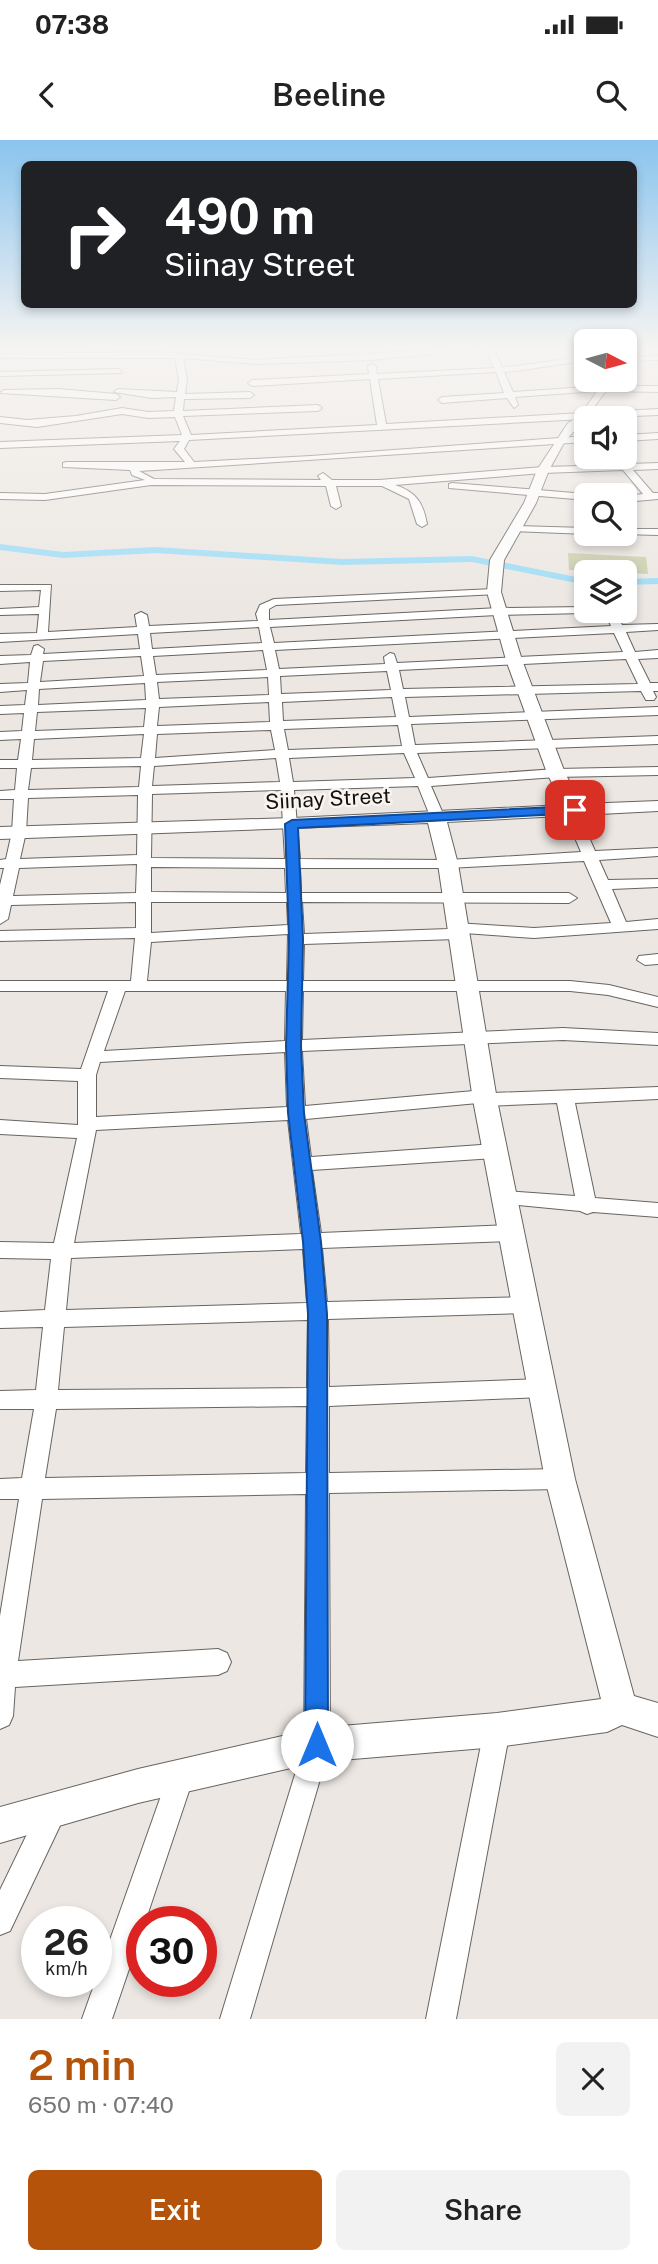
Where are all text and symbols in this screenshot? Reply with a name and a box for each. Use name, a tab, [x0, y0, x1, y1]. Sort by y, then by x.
text: 07:38	[35, 9, 109, 40]
icon: back	[28, 76, 66, 114]
text: Beeline	[272, 76, 386, 113]
icon: search	[592, 76, 630, 114]
text: 490 m	[164, 187, 315, 245]
icon: right	[49, 189, 140, 280]
text: Siinay Street	[164, 246, 356, 283]
north arrow	[574, 329, 637, 392]
map controls	[574, 329, 637, 623]
button: sound	[574, 406, 637, 469]
button: search	[574, 483, 637, 546]
button: layers	[574, 560, 637, 623]
pin	[545, 780, 605, 840]
street label: Siinay Street	[265, 783, 391, 814]
icon: arrive	[556, 791, 594, 829]
position arrow	[280, 1708, 354, 1782]
speed limit sign: 30	[126, 1906, 217, 1997]
text: 26	[44, 1922, 89, 1963]
text: km/h	[45, 1958, 88, 1979]
text: 2 min	[28, 2040, 136, 2089]
button: close	[556, 2042, 630, 2116]
text: 650 m · 07:40	[28, 2091, 174, 2118]
button: Exit	[28, 2170, 322, 2250]
button: Share	[336, 2170, 630, 2250]

